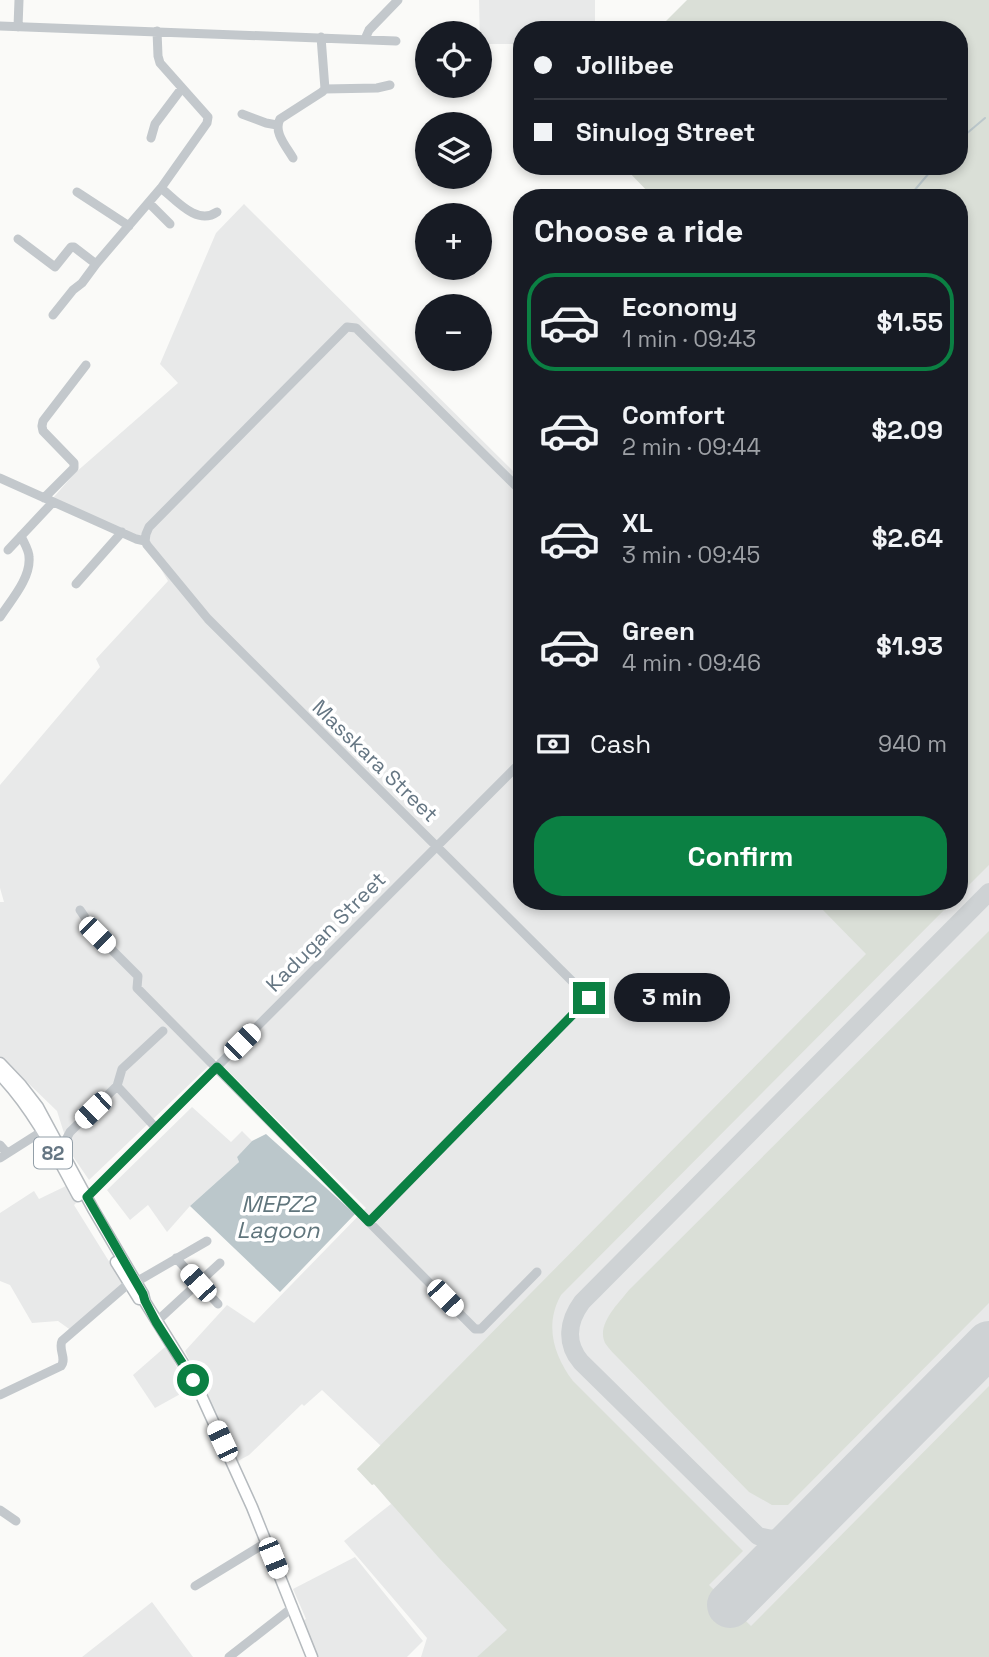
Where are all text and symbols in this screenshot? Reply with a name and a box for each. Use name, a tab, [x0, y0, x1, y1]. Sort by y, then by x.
map controls	[415, 21, 492, 371]
button: locate	[415, 21, 492, 98]
text: Jollibee	[576, 48, 674, 82]
button: layers	[415, 112, 492, 189]
text: Sinulog Street	[576, 115, 755, 149]
button: +	[415, 203, 492, 280]
text: Choose a ride	[534, 211, 744, 251]
text: Economy	[622, 290, 738, 324]
icon: car	[538, 291, 601, 354]
button: −	[415, 294, 492, 371]
text: $1.55	[877, 305, 943, 339]
text: 1 min · 09:43	[622, 324, 756, 354]
text: Comfort	[622, 398, 725, 432]
icon: car	[538, 399, 601, 462]
text: $2.09	[871, 413, 943, 447]
text: 2 min · 09:44	[622, 432, 761, 462]
text: XL	[622, 506, 653, 540]
icon: car	[538, 507, 601, 570]
text: $2.64	[872, 521, 943, 555]
text: 3 min · 09:45	[622, 540, 760, 570]
text: Green	[622, 614, 695, 648]
icon: car	[538, 615, 601, 678]
text: $1.93	[876, 629, 943, 663]
text: 4 min · 09:46	[622, 648, 761, 678]
street label: Masskara Street	[307, 694, 444, 828]
icon: cash	[534, 725, 572, 763]
text: Cash	[590, 727, 651, 761]
text: 940 m	[878, 729, 947, 759]
button: Confirm	[534, 816, 947, 896]
street label: Kadugan Street	[260, 866, 391, 997]
car	[75, 913, 120, 957]
callout: 3 min	[614, 974, 729, 1023]
route end	[573, 982, 605, 1014]
text: 3 min	[642, 982, 702, 1012]
car	[220, 1020, 265, 1064]
car	[71, 1088, 116, 1132]
road number: 82	[34, 1138, 72, 1168]
water label: MEPZ2 Lagoon	[237, 1189, 320, 1245]
car	[177, 1260, 220, 1306]
car	[423, 1276, 468, 1320]
route start	[177, 1364, 209, 1396]
car	[204, 1418, 241, 1464]
car	[256, 1535, 291, 1581]

